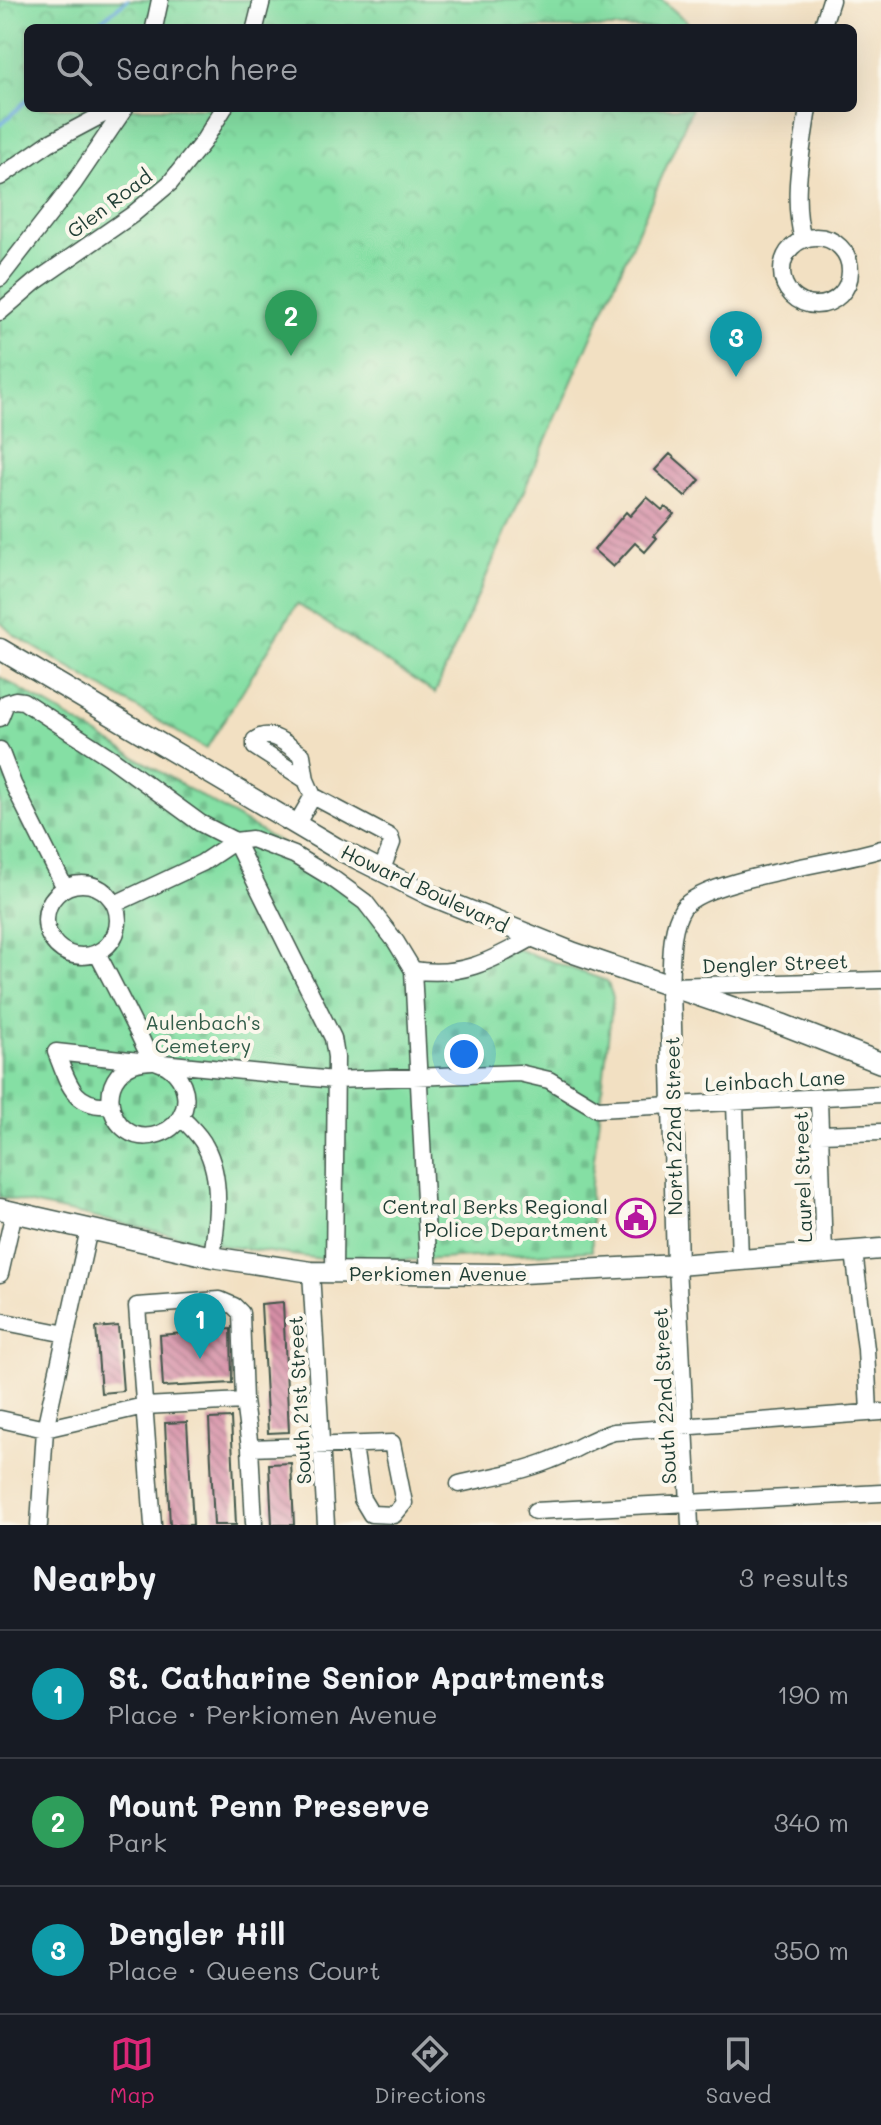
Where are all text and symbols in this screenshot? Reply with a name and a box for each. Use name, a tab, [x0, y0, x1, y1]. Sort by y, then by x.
search box	[24, 24, 857, 112]
icon: search	[52, 46, 96, 90]
text: Search here	[116, 48, 299, 88]
street label: Glen Road	[61, 163, 157, 243]
pin: 2	[265, 290, 317, 356]
pin: 3	[710, 311, 762, 377]
street label: Howard Boulevard	[337, 838, 513, 938]
street label: Dengler Street	[701, 947, 849, 979]
park label: Aulenbach's Cemetery	[145, 1009, 261, 1058]
your location	[444, 1034, 484, 1074]
street label: North 22nd Street	[658, 1036, 688, 1216]
street label: Leinbach Lane	[704, 1063, 846, 1097]
street label: Laurel Street	[787, 1111, 817, 1243]
place label: Central Berks Regional Police Department	[383, 1193, 608, 1242]
public building icon: Central Berks Regional Police Department	[615, 1197, 657, 1239]
street label: Perkiomen Avenue	[349, 1260, 527, 1286]
pin: 1	[174, 1293, 226, 1359]
street label: South 22nd Street	[646, 1307, 682, 1485]
street label: South 21st Street	[282, 1315, 316, 1485]
text: Nearby	[32, 1555, 157, 1600]
text: 3 results	[739, 1560, 849, 1594]
text: St. Catharine Senior Apartments	[108, 1657, 605, 1697]
text: 1	[52, 1677, 64, 1711]
text: 190 m	[777, 1677, 849, 1711]
text: Place · Perkiomen Avenue	[108, 1697, 438, 1731]
text: Mount Penn Preserve	[108, 1785, 429, 1825]
text: 2	[51, 1805, 65, 1839]
text: 340 m	[773, 1805, 849, 1839]
text: Park	[108, 1825, 167, 1859]
text: Dengler Hill	[108, 1913, 285, 1953]
text: 3	[50, 1933, 66, 1967]
text: 350 m	[774, 1933, 849, 1967]
text: Place · Queens Court	[108, 1953, 381, 1987]
tab: Map	[110, 2032, 155, 2109]
tab: Directions	[374, 2032, 486, 2109]
tab: Saved	[706, 2032, 771, 2109]

